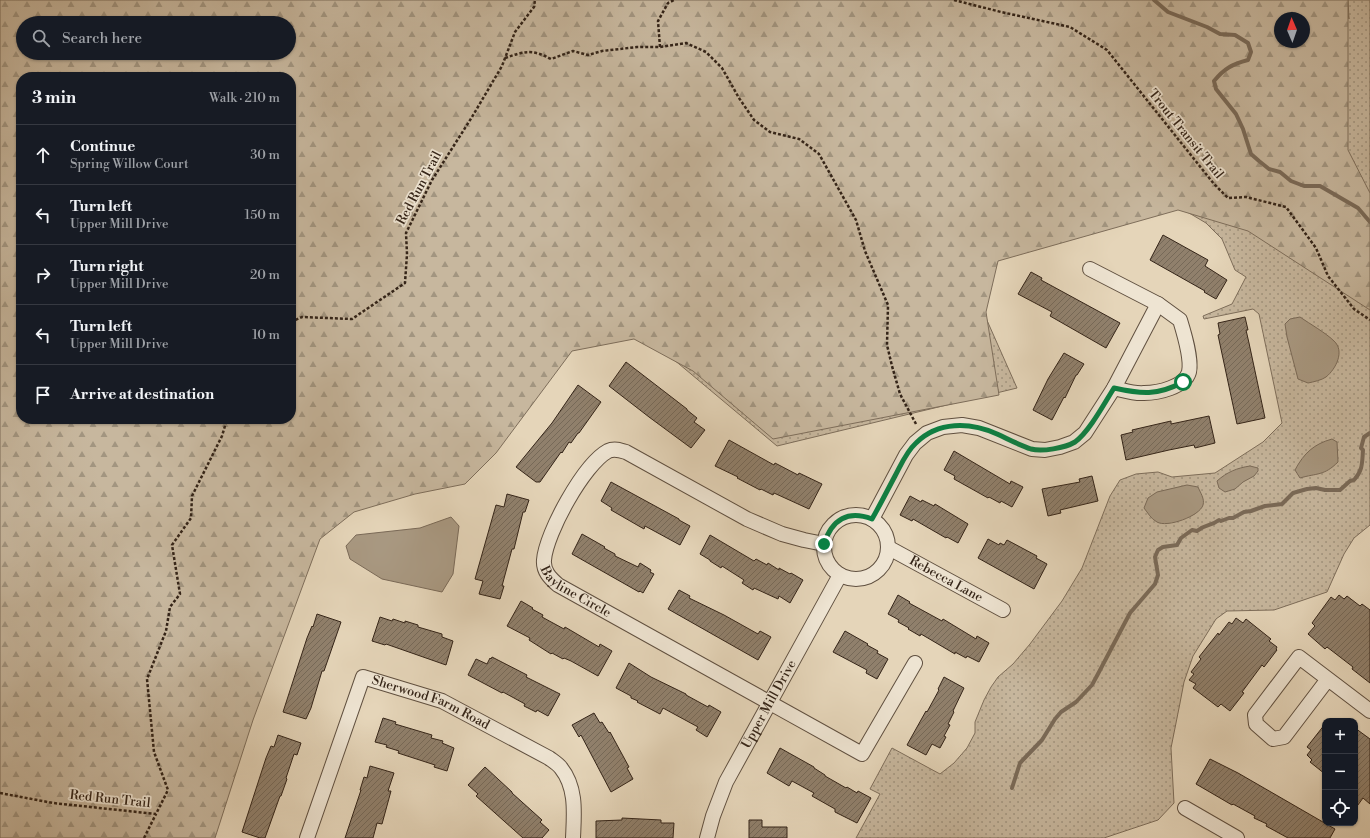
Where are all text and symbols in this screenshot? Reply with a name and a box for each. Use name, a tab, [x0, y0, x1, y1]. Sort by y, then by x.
north arrow	[1274, 12, 1310, 48]
search box	[16, 16, 296, 60]
icon: search	[30, 27, 52, 49]
text: Search here	[62, 29, 142, 48]
street label: Trout Transit Trail	[1145, 86, 1227, 182]
text: 3 min	[32, 87, 76, 109]
text: Walk · 210 m	[209, 90, 280, 106]
text: Continue	[70, 137, 135, 156]
icon: ahead	[32, 144, 54, 166]
text: 30 m	[250, 147, 280, 163]
street label: Red Run Trail	[393, 148, 445, 228]
text: Spring Willow Court	[70, 156, 189, 172]
text: Turn left	[70, 197, 132, 216]
icon: left	[32, 204, 54, 226]
text: 150 m	[245, 207, 280, 223]
text: Upper Mill Drive	[70, 216, 169, 232]
text: Turn right	[70, 257, 144, 276]
icon: right	[32, 264, 54, 286]
text: 20 m	[250, 267, 280, 283]
text: Upper Mill Drive	[70, 276, 169, 292]
text: Turn left	[70, 317, 132, 336]
icon: left	[32, 324, 54, 346]
text: 10 m	[252, 327, 280, 343]
text: Upper Mill Drive	[70, 336, 169, 352]
route start	[1174, 373, 1192, 391]
icon: arrive	[32, 384, 54, 406]
text: Arrive at destination	[70, 385, 214, 404]
route end	[815, 535, 833, 553]
street label: Rebecca Lane	[907, 553, 986, 606]
street label: Bayline Circle	[536, 563, 614, 621]
street label: Upper Mill Drive	[738, 657, 800, 751]
street label: Sherwood Farm Road	[370, 672, 493, 733]
map controls	[1322, 718, 1358, 826]
button: +	[1322, 718, 1358, 754]
button: −	[1322, 754, 1358, 790]
street label: Red Run Trail	[69, 787, 151, 811]
button: locate	[1322, 790, 1358, 826]

